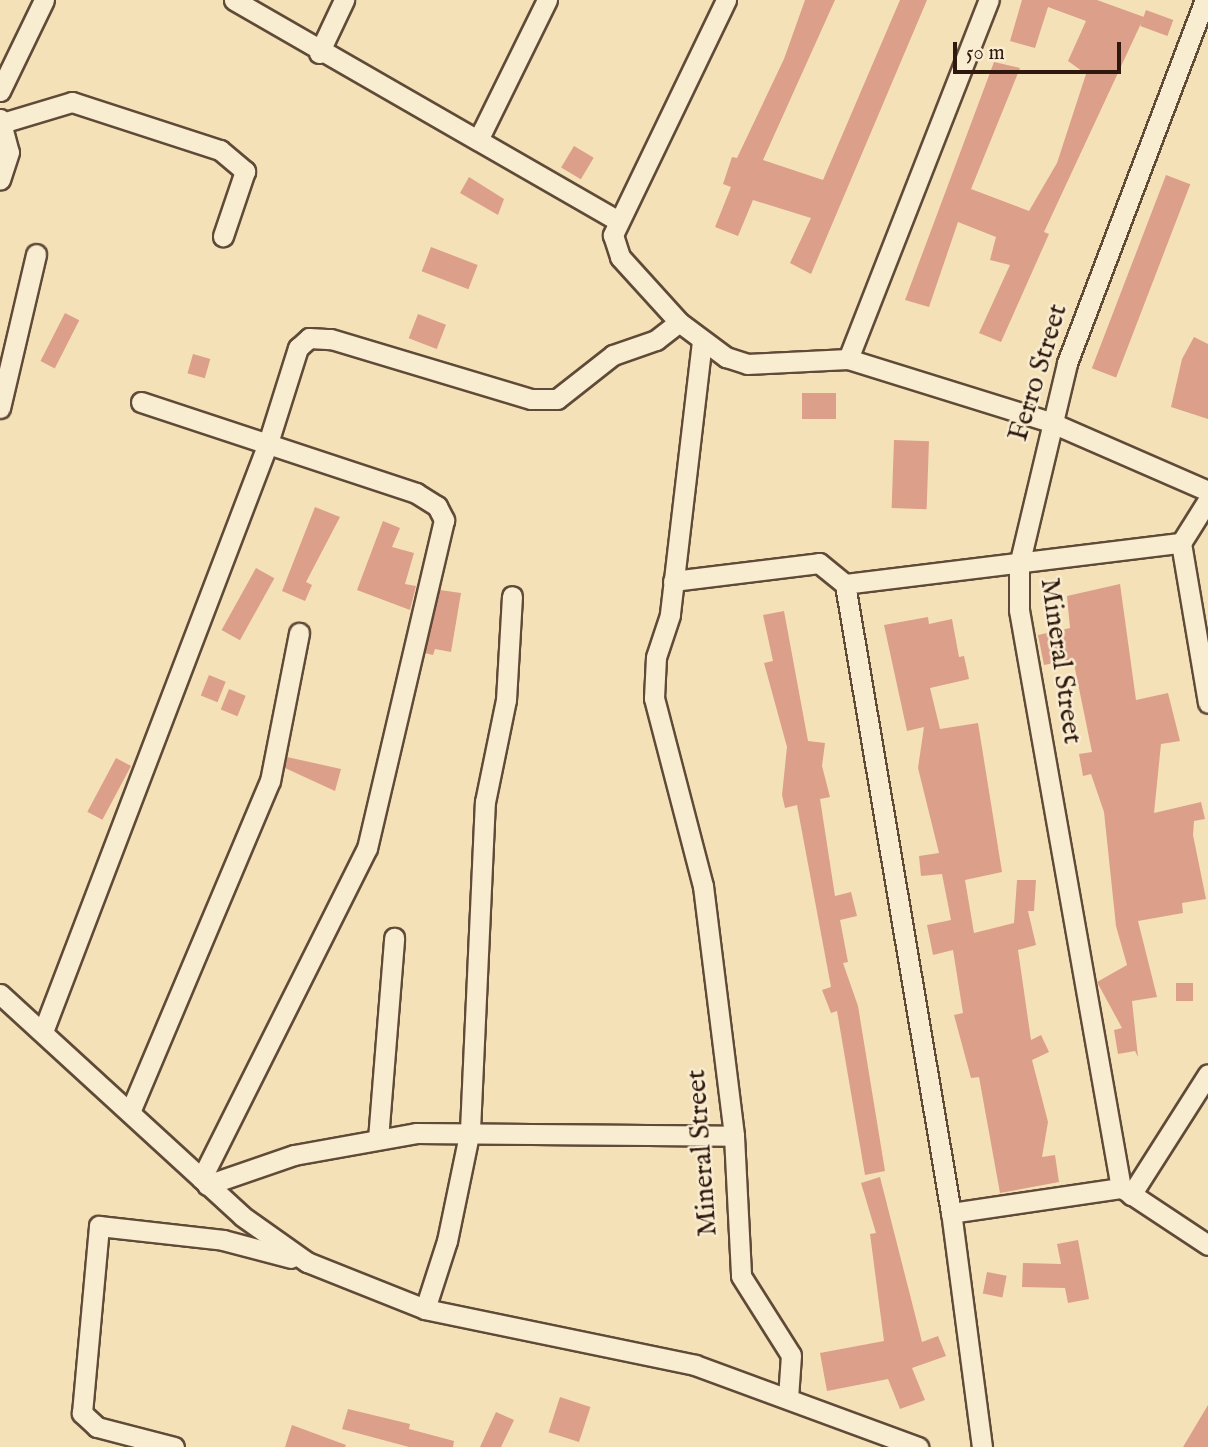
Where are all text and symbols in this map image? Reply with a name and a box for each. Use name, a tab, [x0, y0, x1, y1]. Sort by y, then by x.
scale bar	[956, 28, 1124, 72]
text: 50 m	[966, 40, 1005, 67]
street label: Ferro Street	[1002, 300, 1076, 446]
street label: Mineral Street	[1032, 576, 1088, 746]
street label: Mineral Street	[680, 1068, 726, 1238]

